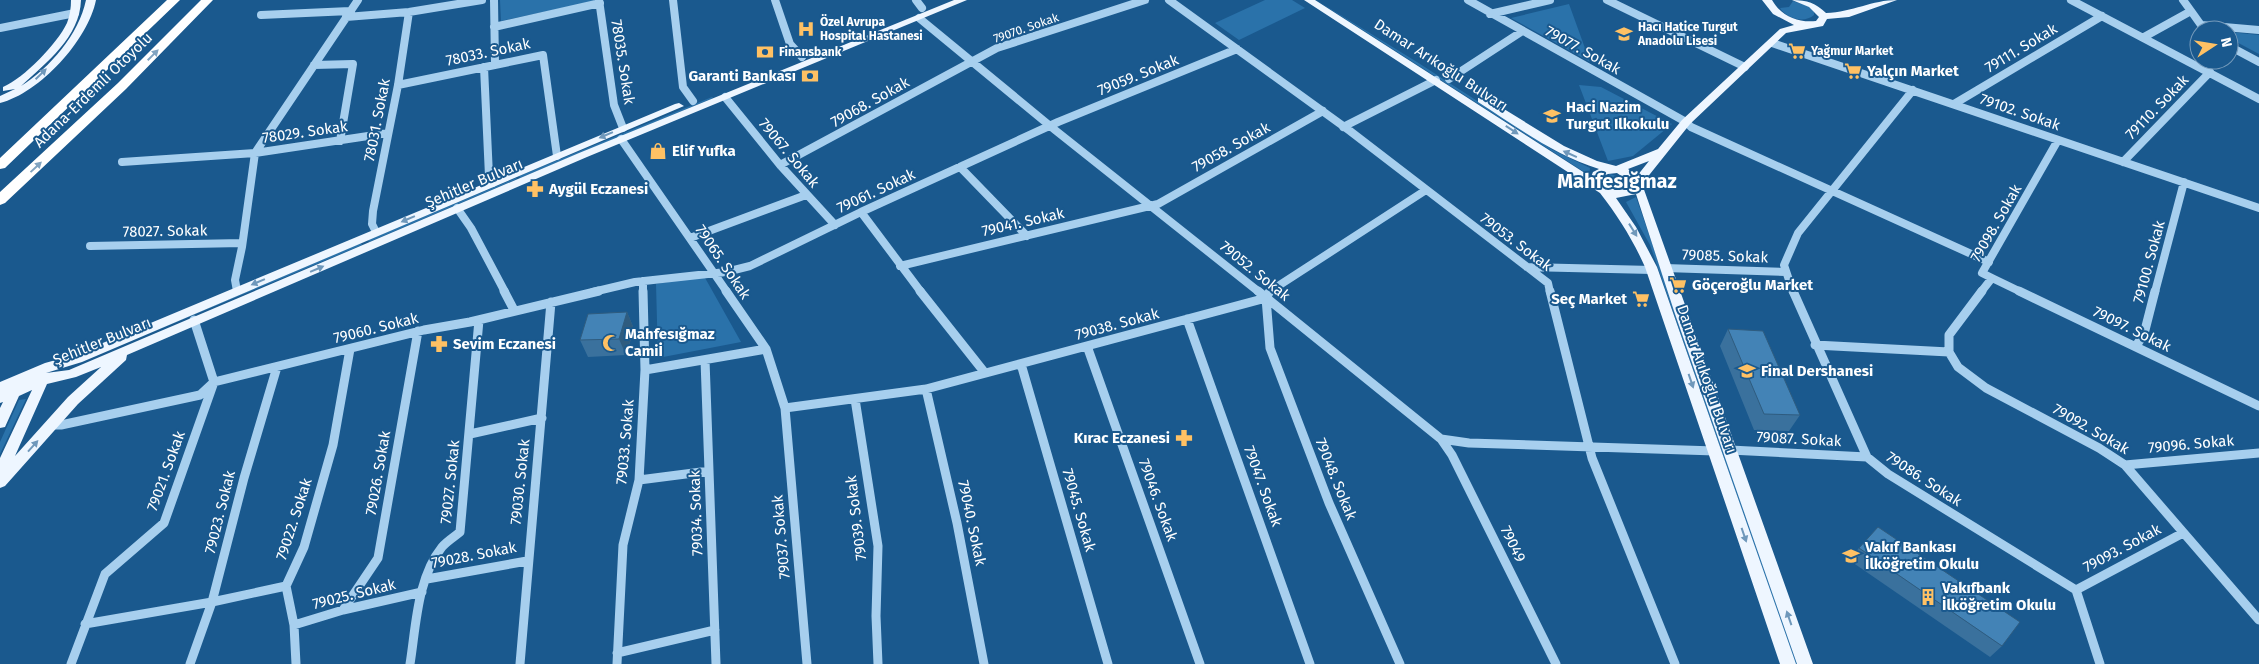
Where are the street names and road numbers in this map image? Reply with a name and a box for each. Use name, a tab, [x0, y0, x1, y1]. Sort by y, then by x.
street label: 79070. Sokak	[992, 10, 1061, 46]
street label: Damar Arıkoğlu Bulvarı	[1371, 15, 1511, 115]
street label: 78035. Sokak	[607, 18, 639, 106]
street label: 79111. Sokak	[1982, 19, 2061, 77]
street label: 79077. Sokak	[1542, 22, 1624, 78]
street label: Adana-Erdemli Otoyolu	[30, 29, 156, 151]
street label: 78033. Sokak	[444, 34, 532, 70]
street label: 79059. Sokak	[1095, 51, 1181, 99]
street label: 79110. Sokak	[2122, 71, 2192, 143]
street label: 79068. Sokak	[828, 73, 913, 131]
street label: 78031. Sokak	[360, 77, 394, 163]
street label: 79102. Sokak	[1977, 90, 2063, 134]
street label: 79067. Sokak	[755, 115, 823, 191]
street label: 78029. Sokak	[261, 117, 349, 147]
street label: 79058. Sokak	[1189, 118, 1273, 176]
street label: Şehitler Bulvarı	[422, 154, 526, 212]
street label: 79061. Sokak	[834, 165, 918, 217]
street label: 79098. Sokak	[1967, 181, 2026, 265]
street label: 79041. Sokak	[980, 204, 1066, 240]
street label: 79053. Sokak	[1477, 209, 1556, 275]
street label: 79100. Sokak	[2129, 218, 2169, 305]
street label: 78027. Sokak	[123, 221, 208, 241]
street label: 79065. Sokak	[692, 221, 755, 303]
street label: 79052. Sokak	[1216, 237, 1294, 305]
street label: 79085. Sokak	[1682, 246, 1769, 267]
street label: Damar Arıkoğlu Bulvarı	[1673, 302, 1741, 456]
street label: 79097. Sokak	[2090, 302, 2174, 356]
street label: 79038. Sokak	[1073, 304, 1161, 344]
street label: 79060. Sokak	[332, 309, 421, 347]
street label: Şehitler Bulvarı	[50, 313, 154, 369]
street label: 79033. Sokak	[612, 398, 638, 485]
street label: 79092. Sokak	[2050, 400, 2133, 458]
street label: 79021. Sokak	[143, 428, 189, 513]
street label: 79087. Sokak	[1756, 428, 1842, 450]
street label: 79026. Sokak	[362, 429, 394, 517]
street label: 79096. Sokak	[2147, 431, 2235, 457]
street label: 79048. Sokak	[1311, 435, 1361, 523]
street label: 79030. Sokak	[507, 438, 533, 526]
street label: 79027. Sokak	[437, 439, 463, 525]
street label: 79047. Sokak	[1240, 443, 1286, 529]
street label: 79086. Sokak	[1883, 448, 1966, 510]
street label: 79046. Sokak	[1135, 456, 1181, 544]
street label: 79045. Sokak	[1059, 466, 1100, 554]
street label: 79023. Sokak	[201, 468, 239, 555]
street label: 79034. Sokak	[685, 470, 706, 556]
street label: 79039. Sokak	[842, 474, 870, 562]
street label: 79022. Sokak	[272, 475, 316, 562]
street label: 79040. Sokak	[954, 479, 990, 568]
street label: 79037. Sokak	[768, 494, 794, 580]
street label: 79093. Sokak	[2080, 520, 2164, 576]
street label: 79049	[1497, 523, 1530, 565]
street label: 79028. Sokak	[430, 538, 518, 572]
street label: 79025. Sokak	[310, 575, 398, 613]

